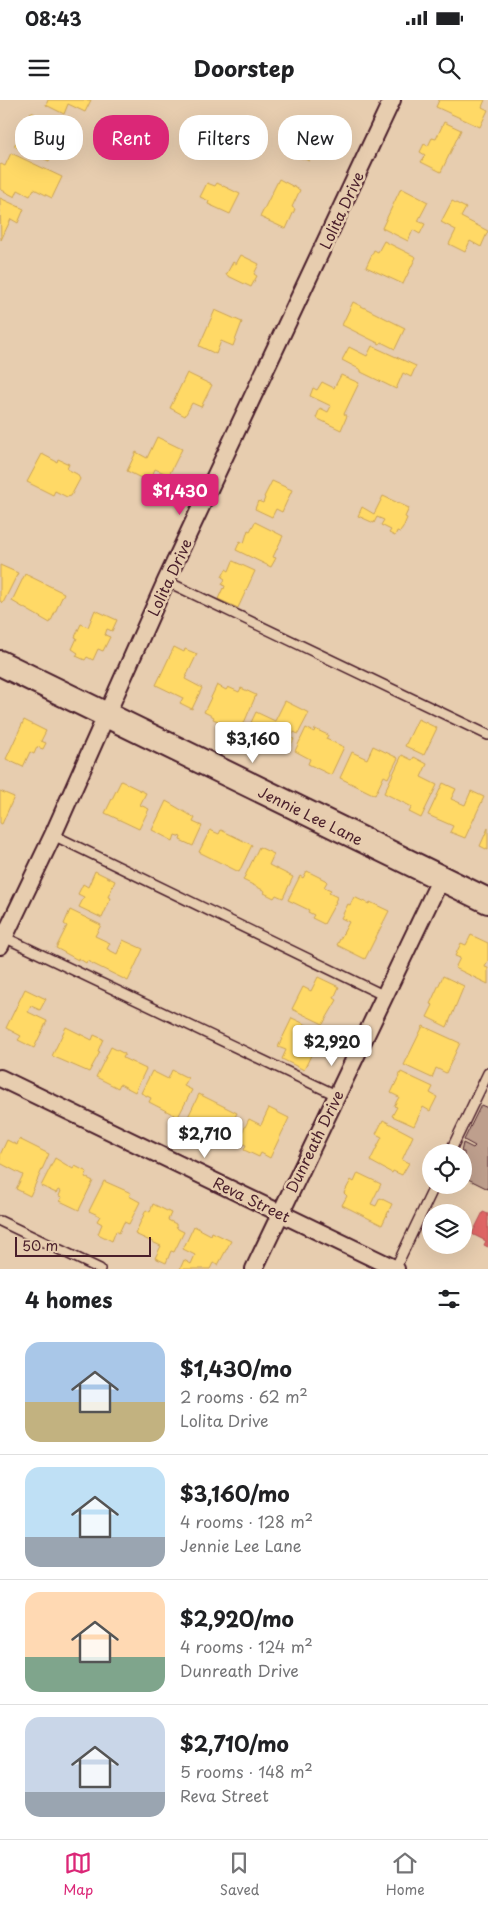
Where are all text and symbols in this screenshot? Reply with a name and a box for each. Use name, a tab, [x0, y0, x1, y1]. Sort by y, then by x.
text: 08:43	[25, 4, 82, 32]
text: Doorstep	[193, 51, 295, 84]
icon: menu	[25, 54, 53, 82]
icon: search	[435, 54, 463, 82]
chip: Buy	[15, 115, 83, 160]
chip: Rent	[93, 115, 169, 160]
chip: Filters	[179, 115, 268, 160]
chip: New	[278, 115, 352, 160]
street label: Lolita Drive	[313, 167, 369, 253]
pin: $1,430	[139, 474, 221, 516]
text: $1,430	[152, 478, 208, 502]
street label: Lolita Drive	[141, 534, 197, 620]
pin: $3,160	[212, 722, 294, 764]
text: $3,160	[226, 726, 280, 750]
street label: Jennie Lee Lane	[255, 780, 367, 850]
pin: $2,920	[291, 1024, 373, 1067]
text: $2,920	[304, 1029, 360, 1053]
street label: Dunreath Drive	[279, 1086, 349, 1196]
pin: $2,710	[164, 1116, 246, 1159]
text: $2,710	[179, 1121, 231, 1145]
map controls	[422, 1144, 472, 1254]
button: locate	[422, 1144, 472, 1194]
street label: Reva Street	[210, 1170, 294, 1228]
button: layers	[422, 1204, 472, 1254]
scale bar	[15, 1234, 151, 1257]
text: 50 m	[22, 1235, 58, 1256]
text: 4 homes	[25, 1283, 112, 1315]
icon: filters	[435, 1285, 463, 1313]
text: $1,430/mo	[180, 1352, 292, 1384]
icon: home	[65, 1362, 125, 1422]
text: 2 rooms · 62 m²	[180, 1384, 308, 1408]
text: Lolita Drive	[180, 1408, 269, 1432]
text: $3,160/mo	[180, 1477, 290, 1509]
icon: home	[65, 1487, 125, 1547]
text: 4 rooms · 128 m²	[180, 1509, 313, 1533]
text: Jennie Lee Lane	[180, 1533, 302, 1557]
text: $2,920/mo	[180, 1602, 294, 1634]
icon: home	[65, 1612, 125, 1672]
text: 4 rooms · 124 m²	[180, 1634, 313, 1658]
text: Dunreath Drive	[180, 1658, 299, 1682]
text: $2,710/mo	[180, 1727, 289, 1759]
icon: home	[65, 1737, 125, 1797]
text: 5 rooms · 148 m²	[180, 1759, 313, 1783]
text: Reva Street	[180, 1783, 269, 1807]
tab: Map	[63, 1849, 93, 1900]
tab: Saved	[220, 1849, 259, 1900]
tab: Home	[386, 1849, 425, 1900]

